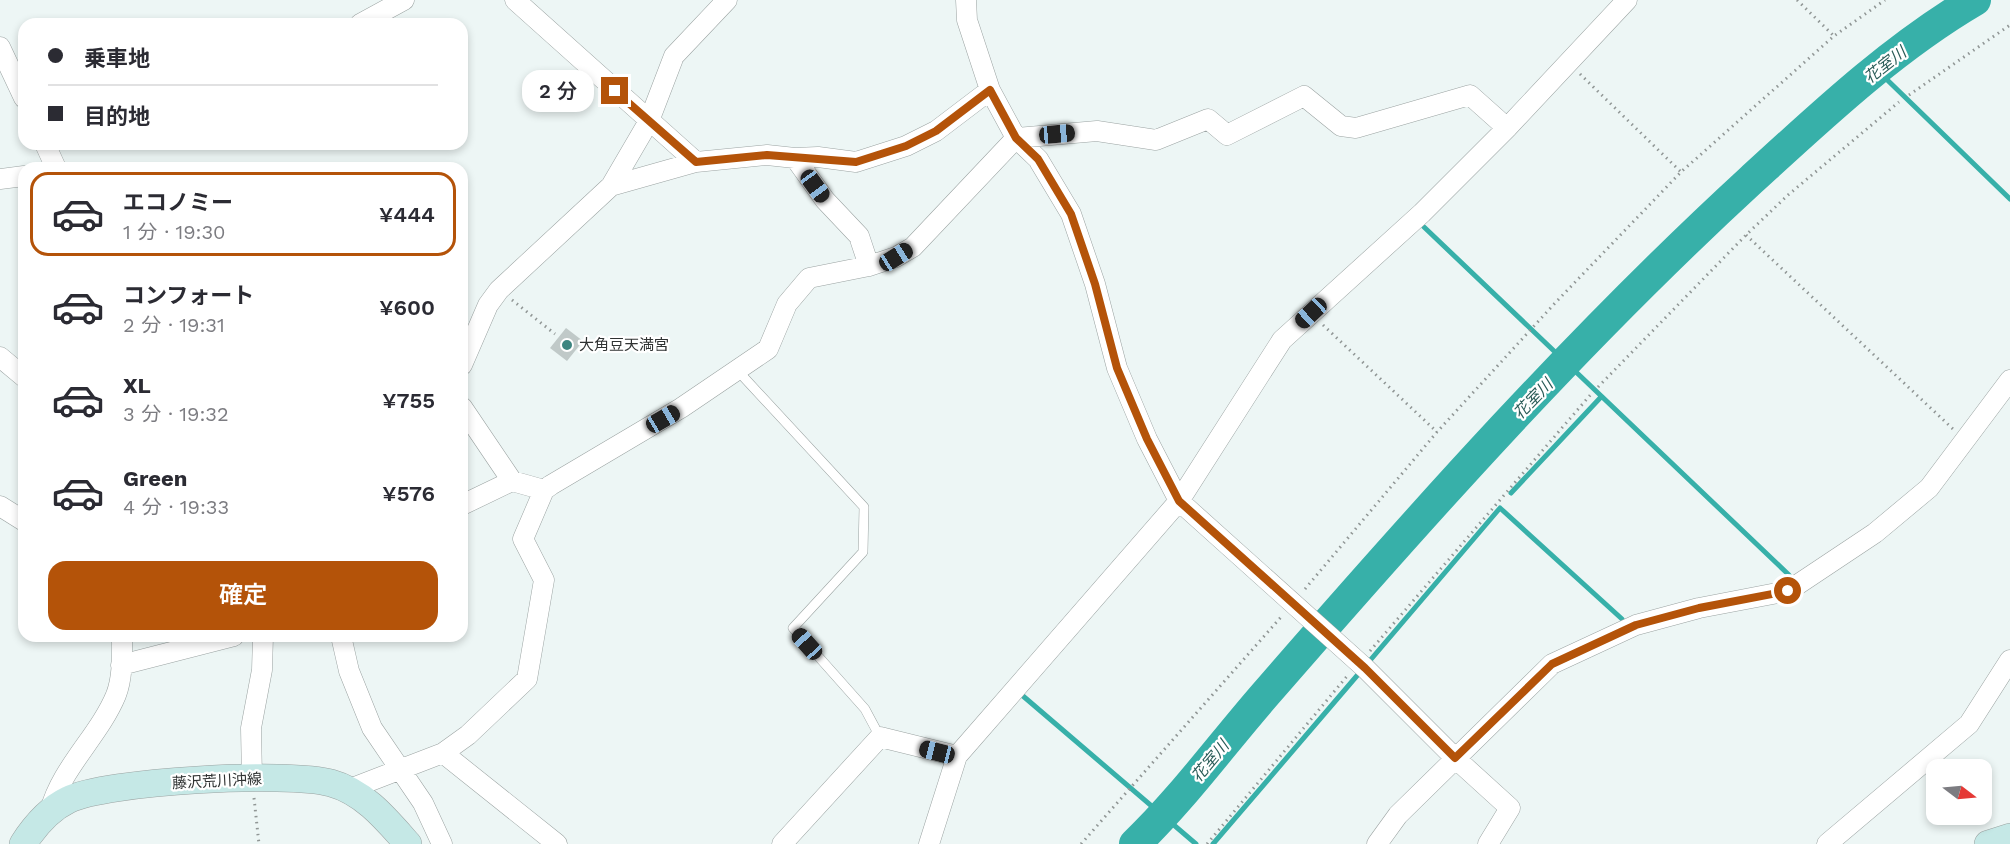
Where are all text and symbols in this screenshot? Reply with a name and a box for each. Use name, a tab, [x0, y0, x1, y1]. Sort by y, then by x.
water label: 花室川	[1860, 42, 1911, 87]
text: 乗車地	[84, 46, 150, 71]
callout: 2 分	[522, 70, 594, 112]
route end	[601, 77, 628, 104]
text: 2 分	[539, 79, 577, 103]
text: 目的地	[84, 104, 150, 129]
car	[1038, 123, 1076, 145]
car	[797, 166, 833, 206]
icon: car	[51, 187, 105, 241]
text: エコノミー	[123, 190, 233, 215]
text: ¥444	[379, 202, 435, 227]
text: 1 分 · 19:30	[123, 220, 226, 244]
car	[876, 240, 916, 274]
icon: car	[51, 280, 105, 334]
text: コンフォート	[123, 283, 254, 308]
car	[1292, 294, 1330, 332]
text: ¥600	[379, 295, 435, 320]
text: 2 分 · 19:31	[123, 313, 225, 337]
place label: 大角豆天満宮	[579, 336, 669, 354]
marker: 大角豆天満宮	[560, 338, 574, 352]
icon: car	[51, 373, 105, 427]
text: XL	[123, 373, 151, 398]
water label: 花室川	[1509, 374, 1558, 423]
text: ¥755	[382, 388, 435, 413]
text: 3 分 · 19:32	[123, 402, 229, 426]
car	[643, 402, 683, 436]
icon: car	[51, 466, 105, 520]
text: Green	[123, 466, 187, 491]
text: ¥576	[382, 481, 435, 506]
text: 4 分 · 19:33	[123, 495, 229, 519]
button: 確定	[48, 561, 438, 630]
route start	[1774, 577, 1801, 604]
car	[788, 625, 826, 663]
water label: 花室川	[1187, 735, 1234, 785]
car	[917, 739, 957, 765]
north arrow	[1926, 759, 1992, 825]
map controls	[1926, 759, 1992, 825]
street label: 藤沢荒川沖線	[172, 770, 262, 792]

